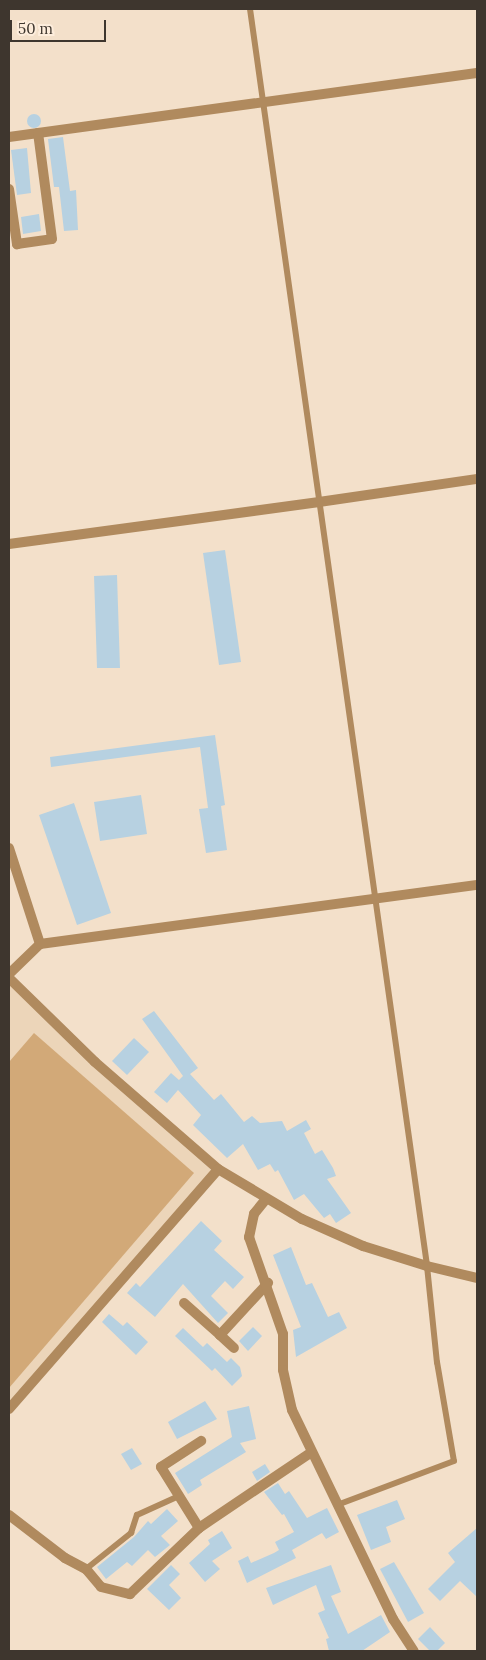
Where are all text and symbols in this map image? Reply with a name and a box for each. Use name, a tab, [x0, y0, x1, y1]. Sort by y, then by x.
scale bar	[12, 10, 109, 42]
text: 50 m	[18, 19, 53, 38]

